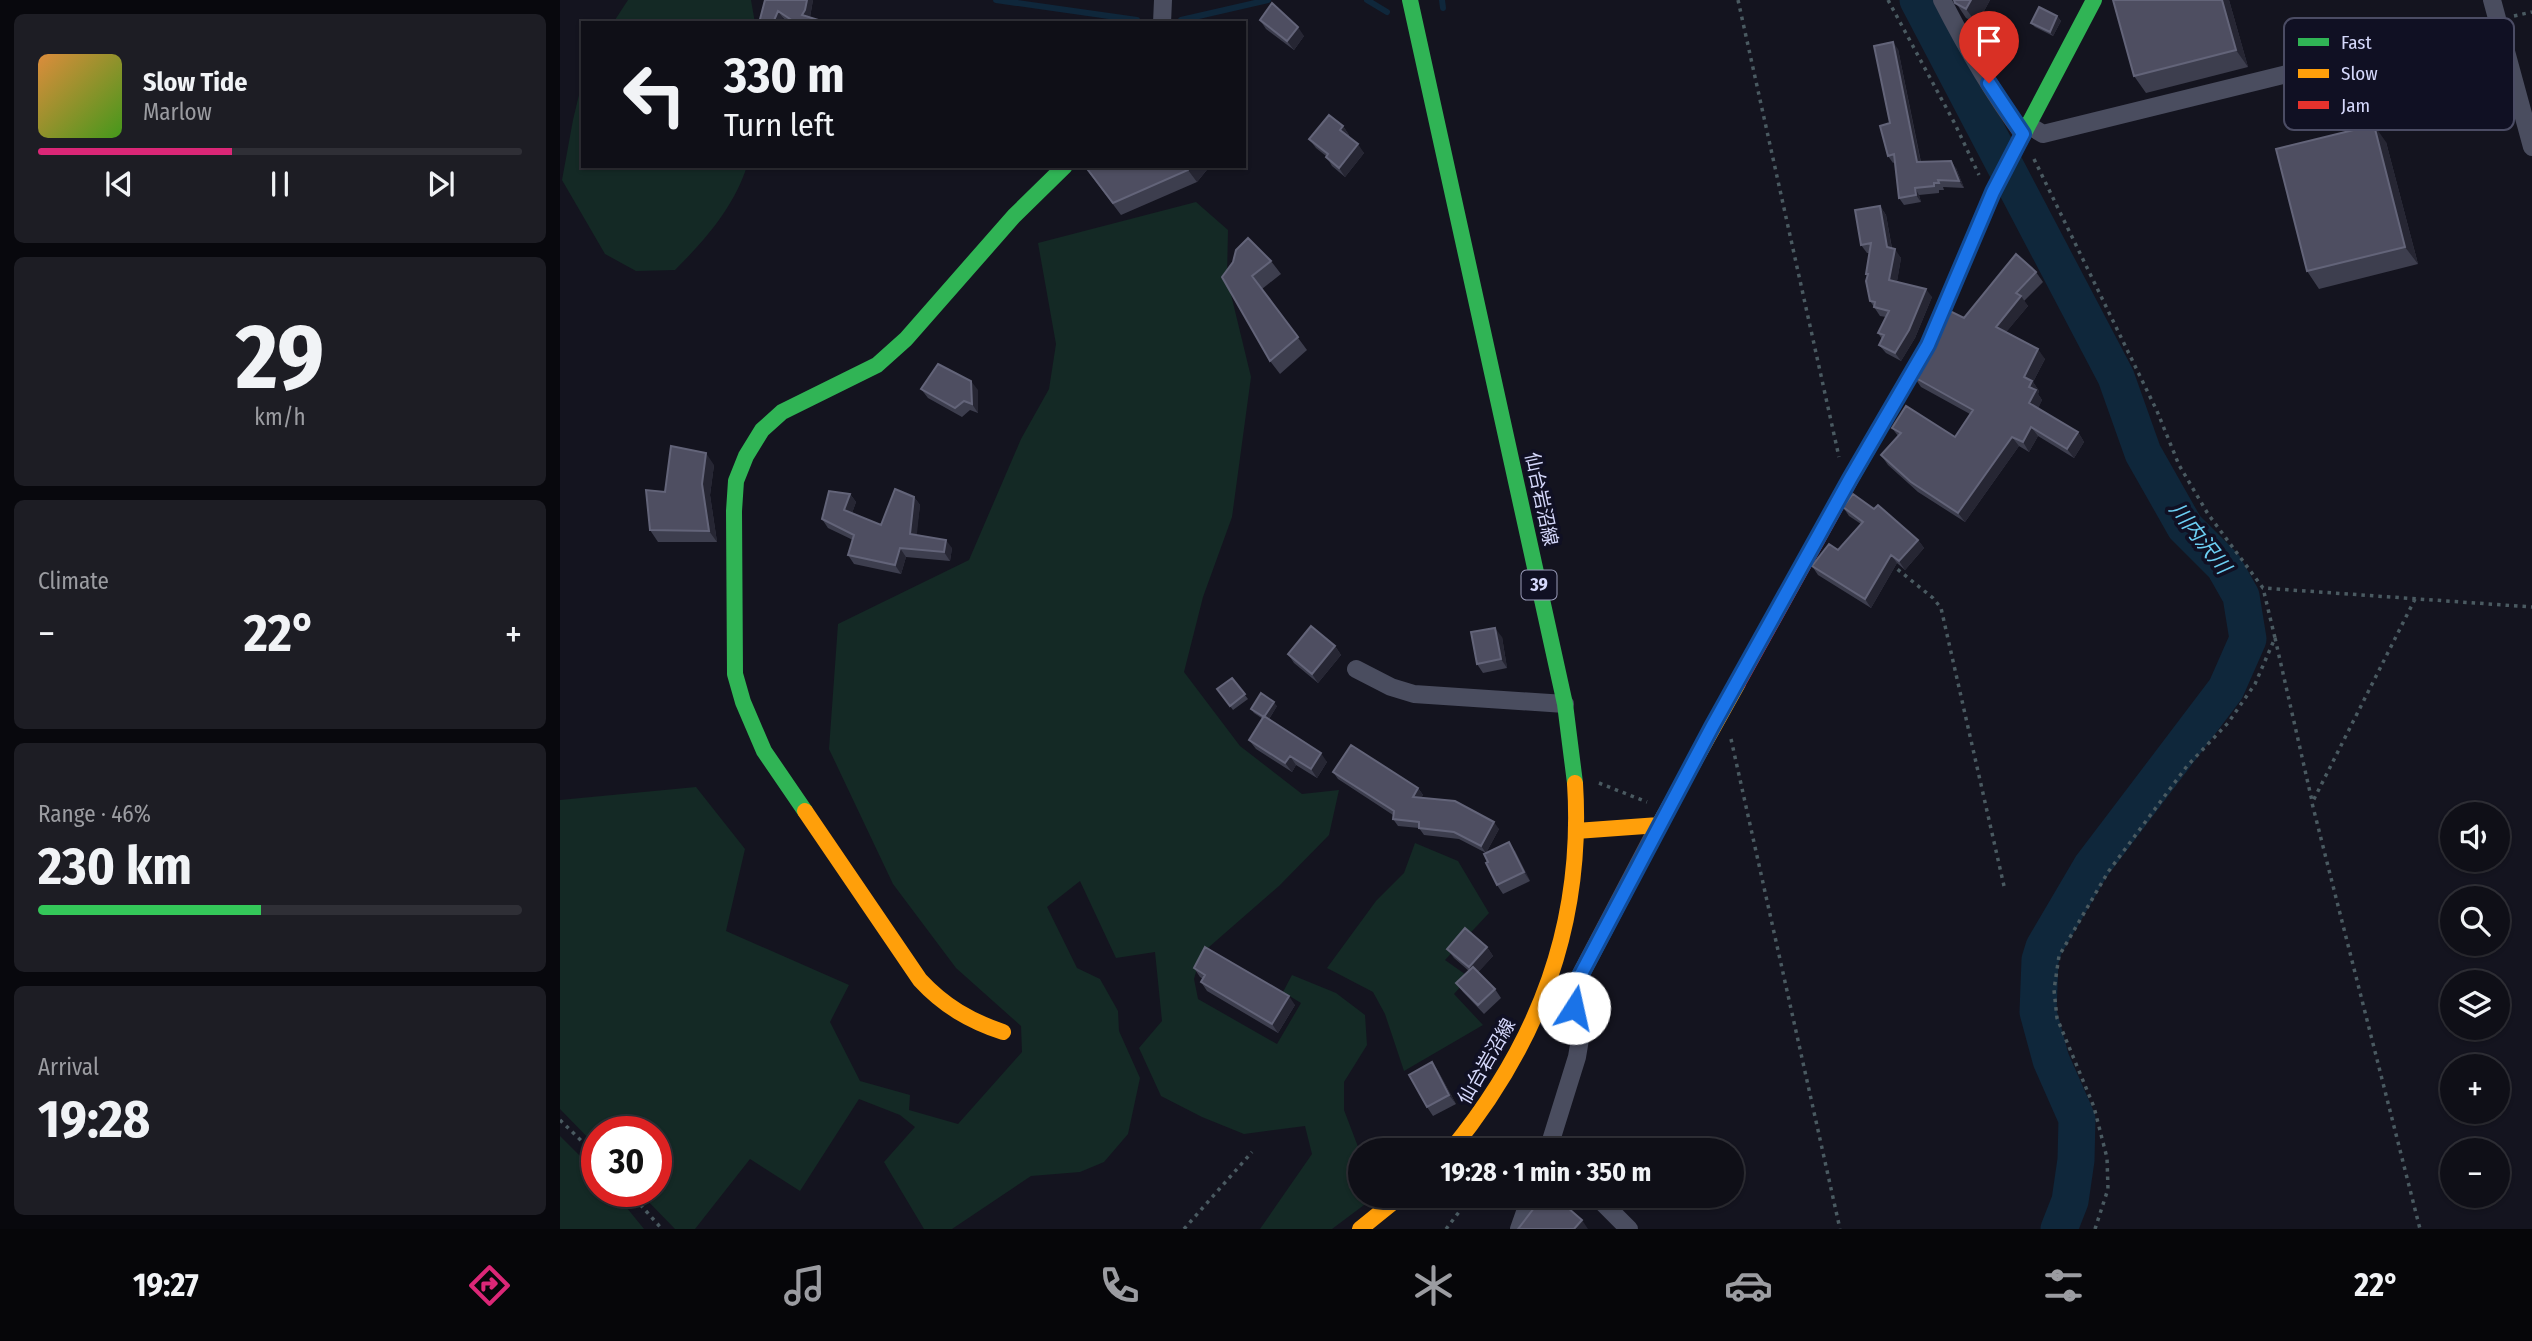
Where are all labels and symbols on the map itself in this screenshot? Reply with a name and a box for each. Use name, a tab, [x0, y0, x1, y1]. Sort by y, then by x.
pin	[1959, 11, 2019, 83]
legend	[2284, 18, 2514, 130]
text: Fast	[2341, 31, 2372, 54]
text: Slow	[2341, 62, 2378, 85]
text: Jam	[2341, 94, 2370, 117]
street label: 仙台岩沼線	[1520, 450, 1563, 548]
water label: 川内沢川	[2164, 497, 2237, 581]
road number: 39	[1522, 570, 1556, 600]
position arrow	[1537, 971, 1611, 1045]
street label: 仙台岩沼線	[1453, 1014, 1520, 1108]
speed limit sign: 30	[581, 1116, 672, 1207]

